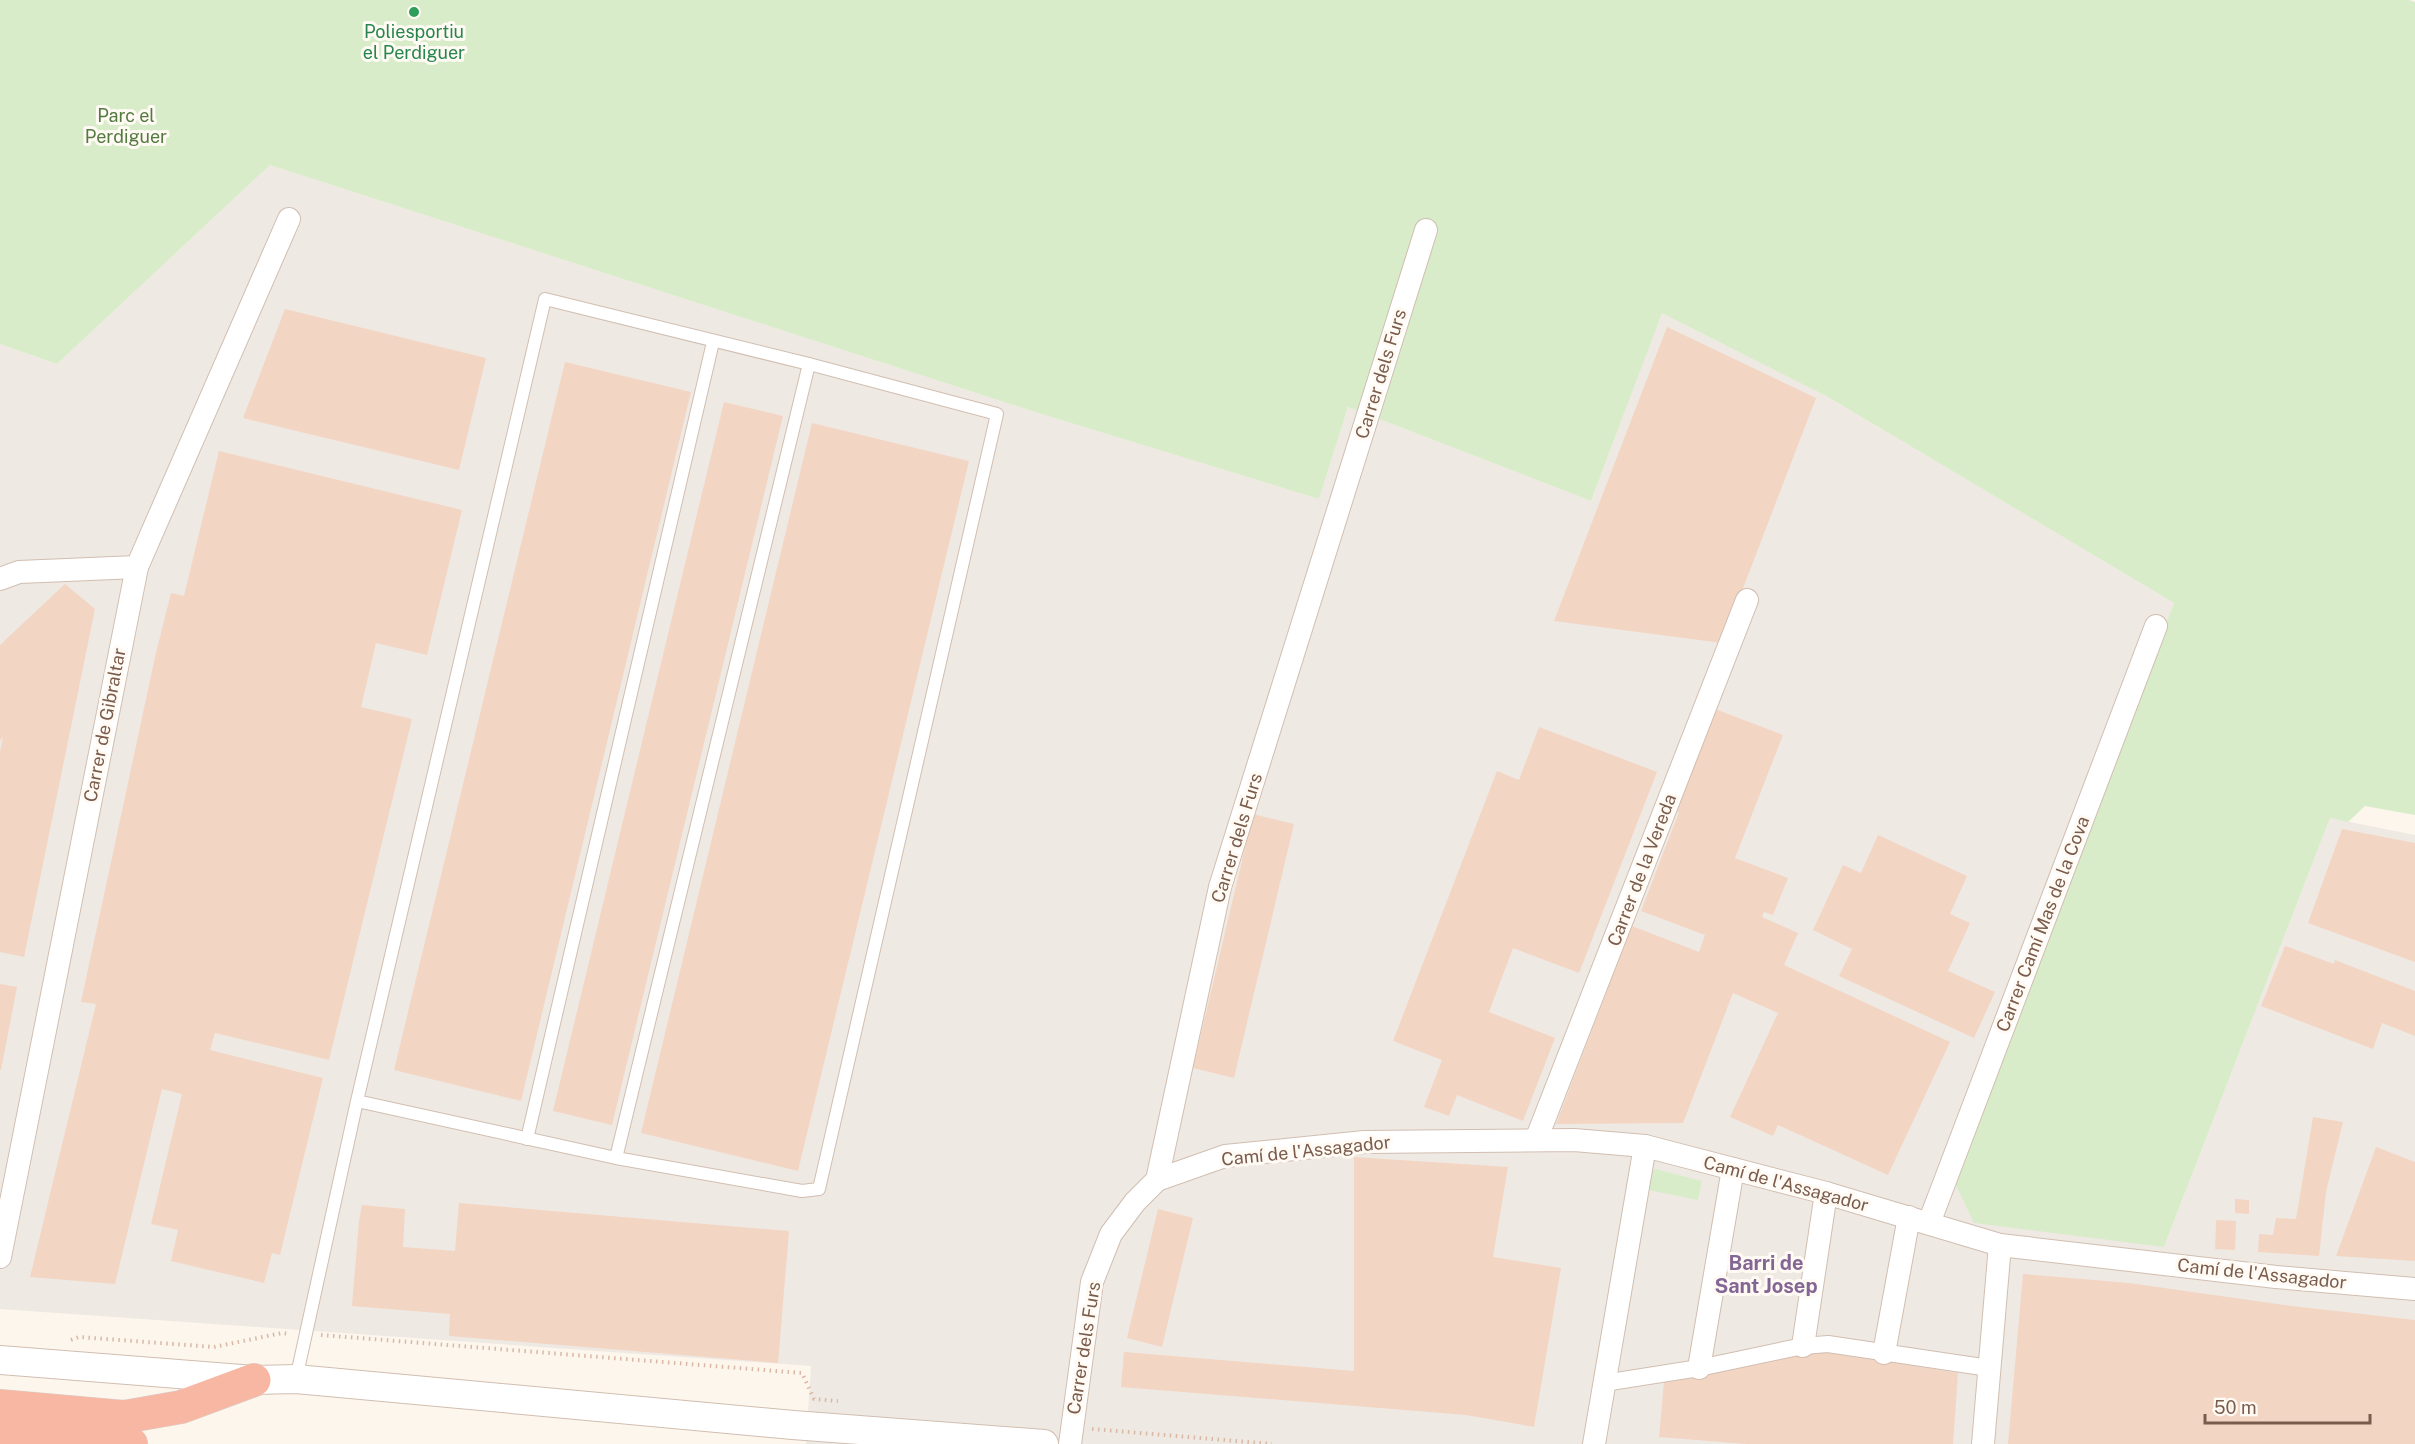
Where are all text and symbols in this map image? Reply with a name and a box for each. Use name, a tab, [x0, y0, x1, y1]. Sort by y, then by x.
marker: Poliesportiu el Perdiguer	[407, 5, 421, 19]
place label: Poliesportiu el Perdiguer	[363, 21, 465, 63]
park label: Parc el Perdiguer	[85, 105, 167, 147]
street label: Carrer dels Furs	[1351, 307, 1410, 441]
street label: Carrer de Gibraltar	[79, 646, 130, 804]
street label: Carrer dels Furs	[1207, 771, 1266, 905]
street label: Carrer de la Vereda	[1603, 791, 1680, 949]
street label: Carrer Camí Mas de la Cova	[1992, 813, 2093, 1035]
street label: Camí de l'Assagador	[1220, 1131, 1392, 1170]
street label: Camí de l'Assagador	[1701, 1151, 1871, 1216]
district label: Barri de Sant Josep	[1714, 1251, 1818, 1298]
street label: Camí de l'Assagador	[2176, 1254, 2348, 1293]
street label: Carrer dels Furs	[1063, 1280, 1104, 1416]
scale bar	[2205, 1387, 2370, 1425]
text: 50 m	[2214, 1397, 2257, 1418]

